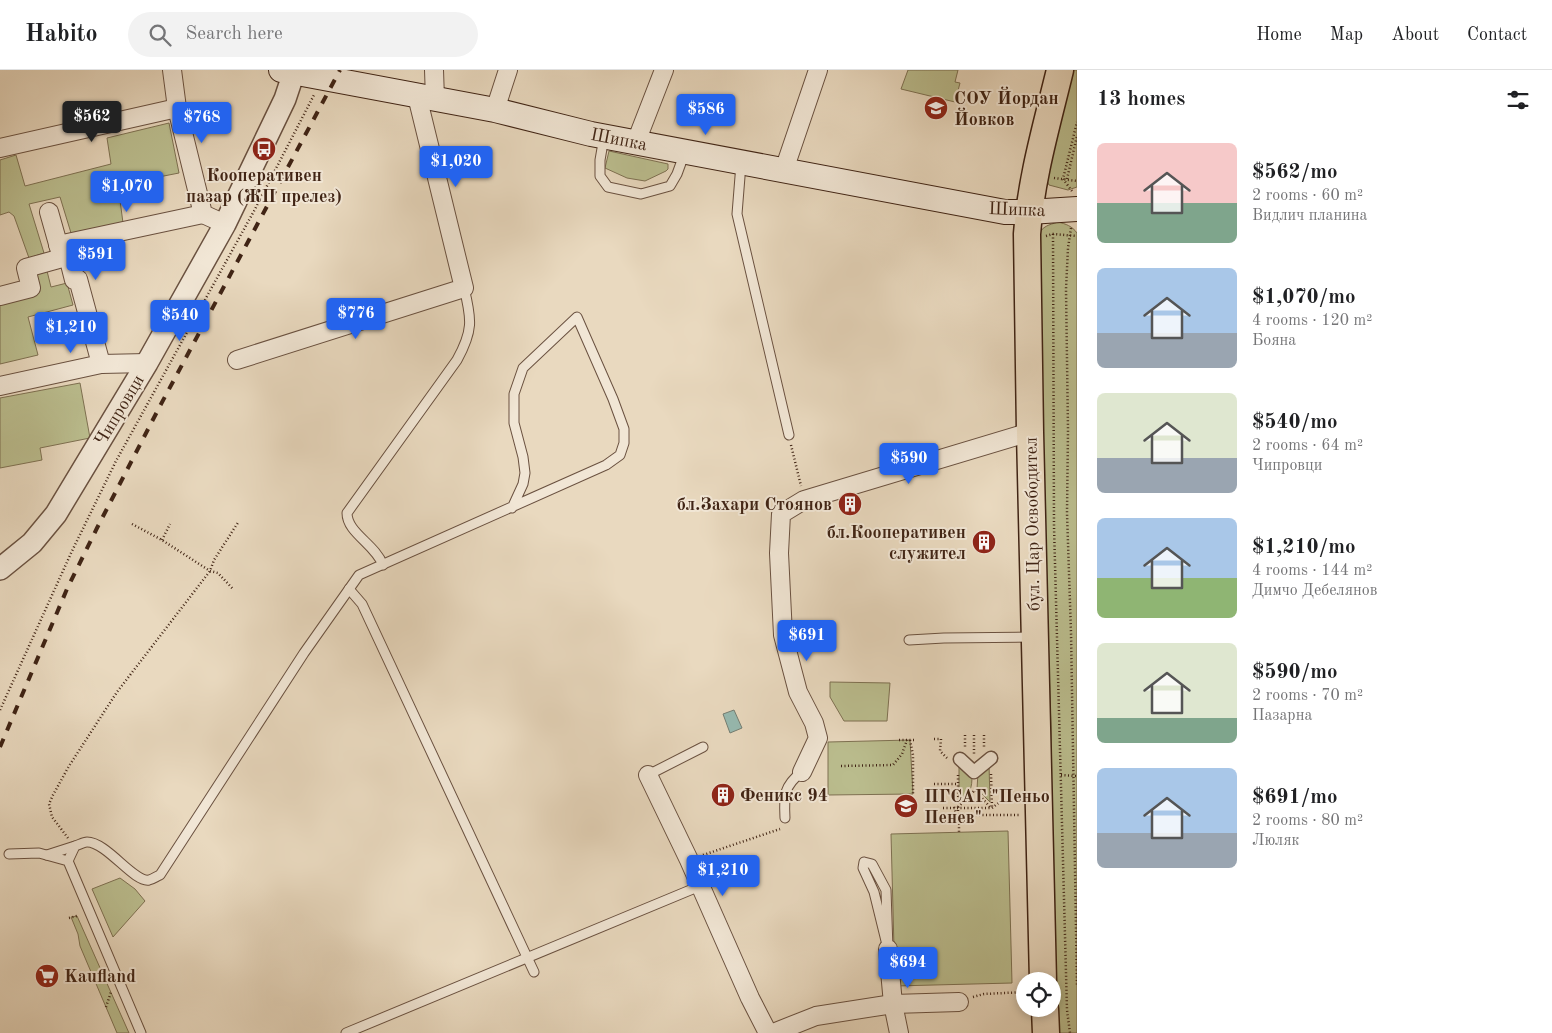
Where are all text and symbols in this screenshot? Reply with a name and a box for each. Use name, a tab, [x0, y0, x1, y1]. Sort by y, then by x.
search box	[128, 12, 478, 57]
icon: search	[146, 21, 174, 49]
text: Habito	[25, 23, 98, 47]
text: Search here	[186, 25, 283, 44]
text: Home	[1256, 26, 1302, 44]
text: Map	[1330, 26, 1363, 44]
text: About	[1391, 26, 1439, 44]
text: Contact	[1467, 26, 1527, 44]
place label: СОУ Йордан Йовков	[954, 86, 1059, 129]
icon: filters	[1504, 86, 1532, 114]
text: 13 homes	[1097, 89, 1185, 110]
pin: $586	[676, 93, 736, 136]
school or university icon: СОУ Йордан Йовков	[923, 95, 949, 121]
pin: $562	[62, 100, 122, 143]
pin: $768	[172, 102, 232, 144]
text: $586	[687, 102, 725, 118]
text: $562	[73, 109, 111, 125]
text: $768	[183, 110, 221, 126]
street label: Шипка	[589, 126, 649, 154]
bus stop icon: Кооперативен пазар (ЖП прелез)	[251, 136, 277, 162]
pin: $1,020	[415, 146, 497, 188]
text: $1,020	[431, 154, 481, 170]
text: $562/mo	[1252, 162, 1338, 183]
icon: home	[1137, 163, 1197, 223]
place label: Кооперативен пазар (ЖП прелез)	[186, 167, 342, 206]
pin: $1,070	[86, 170, 168, 213]
text: $1,070	[102, 179, 152, 195]
text: 2 rooms · 60 m²	[1252, 188, 1363, 204]
street label: Шипка	[988, 200, 1046, 220]
text: Видлич планина	[1252, 208, 1367, 224]
pin: $591	[66, 238, 126, 281]
text: $591	[77, 247, 115, 263]
text: $1,070/mo	[1252, 287, 1356, 308]
icon: home	[1137, 288, 1197, 348]
pin: $776	[326, 298, 386, 340]
pin: $540	[150, 300, 210, 342]
text: $776	[337, 306, 375, 322]
text: $540	[161, 308, 199, 324]
pin: $1,210	[30, 312, 112, 354]
text: 4 rooms · 120 m²	[1252, 313, 1372, 329]
text: $1,210	[46, 320, 96, 336]
text: Бояна	[1252, 333, 1296, 349]
street label: Чипровци	[92, 372, 148, 449]
text: $540/mo	[1252, 412, 1338, 433]
icon: home	[1137, 413, 1197, 473]
street label: бул. Цар Освободител	[1022, 437, 1044, 611]
text: 2 rooms · 64 m²	[1252, 438, 1363, 454]
pin: $590	[879, 442, 939, 485]
text: $590	[890, 451, 928, 467]
text: Чипровци	[1252, 458, 1322, 474]
building icon: бл.Захари Стоянов	[837, 491, 863, 517]
place label: бл.Захари Стоянов	[677, 496, 832, 514]
place label: бл.Кооперативен служител	[827, 524, 966, 563]
building icon: бл.Кооперативен служител	[971, 529, 997, 555]
text: $1,210/mo	[1252, 537, 1356, 558]
icon: home	[1137, 538, 1197, 598]
text: 4 rooms · 144 m²	[1252, 563, 1372, 579]
text: Димчо Дебелянов	[1252, 583, 1377, 599]
pin: $691	[777, 620, 837, 662]
text: $691	[788, 628, 826, 644]
text: $590/mo	[1252, 662, 1338, 683]
icon: home	[1137, 663, 1197, 723]
text: 2 rooms · 70 m²	[1252, 688, 1363, 704]
text: Пазарна	[1252, 708, 1312, 724]
building icon: Феникс 94	[710, 782, 736, 808]
place label: Феникс 94	[740, 787, 828, 805]
text: $691/mo	[1252, 787, 1338, 808]
place label: ПГСАГ "Пеньо Пенев"	[924, 788, 1050, 827]
icon: home	[1137, 788, 1197, 848]
school or university icon: ПГСАГ "Пеньо Пенев"	[893, 793, 919, 819]
text: 2 rooms · 80 m²	[1252, 813, 1363, 829]
text: Люляк	[1252, 833, 1300, 849]
pin: $1,210	[682, 854, 764, 897]
text: $1,210	[698, 863, 748, 879]
pin: $694	[878, 946, 938, 989]
text: $694	[889, 955, 927, 971]
supermarket icon: Kaufland	[34, 963, 60, 989]
place label: Kaufland	[64, 968, 136, 986]
map controls	[1016, 972, 1061, 1017]
button: locate	[1016, 972, 1061, 1017]

